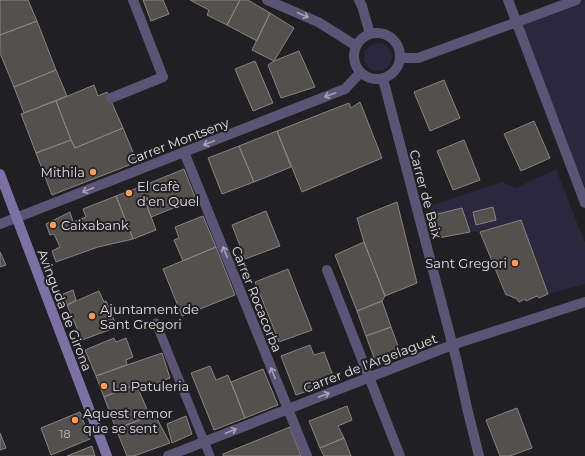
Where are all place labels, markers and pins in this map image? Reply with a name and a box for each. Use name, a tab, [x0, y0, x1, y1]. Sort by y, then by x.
place label: Mithila	[40, 164, 85, 180]
marker: Mithila	[88, 167, 98, 177]
place label: El cafè d'en Quel	[137, 178, 199, 209]
marker: El cafè d'en Quel	[124, 188, 134, 198]
place label: Caixabank	[61, 217, 129, 233]
marker: Caixabank	[48, 220, 58, 230]
place label: Sant Gregori	[425, 255, 507, 271]
marker: Sant Gregori	[510, 258, 520, 268]
place label: Ajuntament de Sant Gregori	[100, 301, 199, 332]
marker: Ajuntament de Sant Gregori	[87, 311, 97, 321]
place label: La Patuleria	[112, 378, 189, 394]
marker: La Patuleria	[99, 381, 109, 391]
place label: Aquest remor que se sent	[83, 405, 173, 436]
marker: Aquest remor que se sent	[70, 415, 80, 425]

